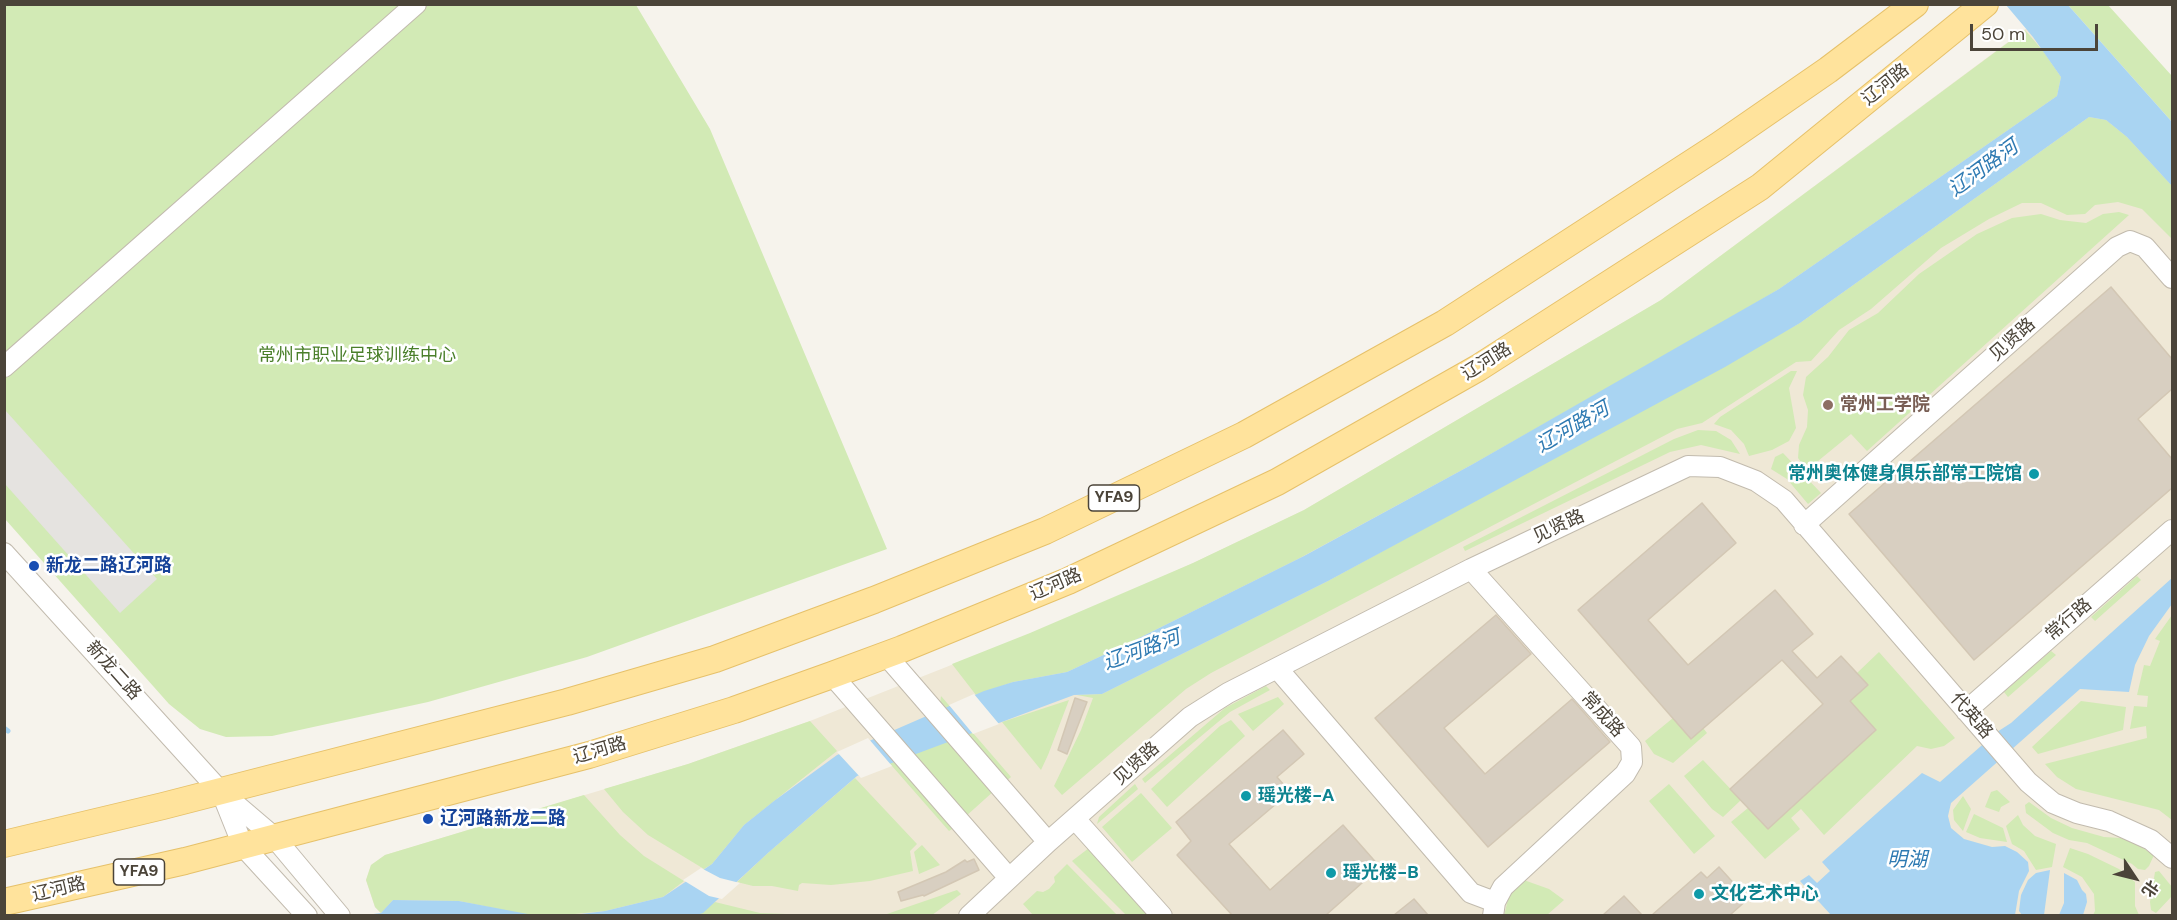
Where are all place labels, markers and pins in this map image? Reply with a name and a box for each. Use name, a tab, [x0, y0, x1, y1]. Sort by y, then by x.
place label: 常州工学院	[1840, 394, 1930, 416]
marker: 常州工学院	[1821, 398, 1835, 412]
place label: 常州奥体健身俱乐部常工院馆	[1788, 463, 2022, 485]
marker: 常州奥体健身俱乐部常工院馆	[2027, 467, 2041, 481]
place label: 新龙二路辽河路	[46, 555, 172, 577]
marker: 新龙二路辽河路	[27, 559, 41, 573]
place label: 瑶光楼-A	[1258, 785, 1335, 807]
marker: 瑶光楼-A	[1239, 789, 1253, 803]
place label: 辽河路新龙二路	[440, 808, 566, 830]
marker: 辽河路新龙二路	[421, 812, 435, 826]
place label: 瑶光楼-B	[1343, 862, 1419, 884]
marker: 瑶光楼-B	[1324, 866, 1338, 880]
place label: 文化艺术中心	[1711, 883, 1819, 905]
marker: 文化艺术中心	[1692, 887, 1706, 901]

